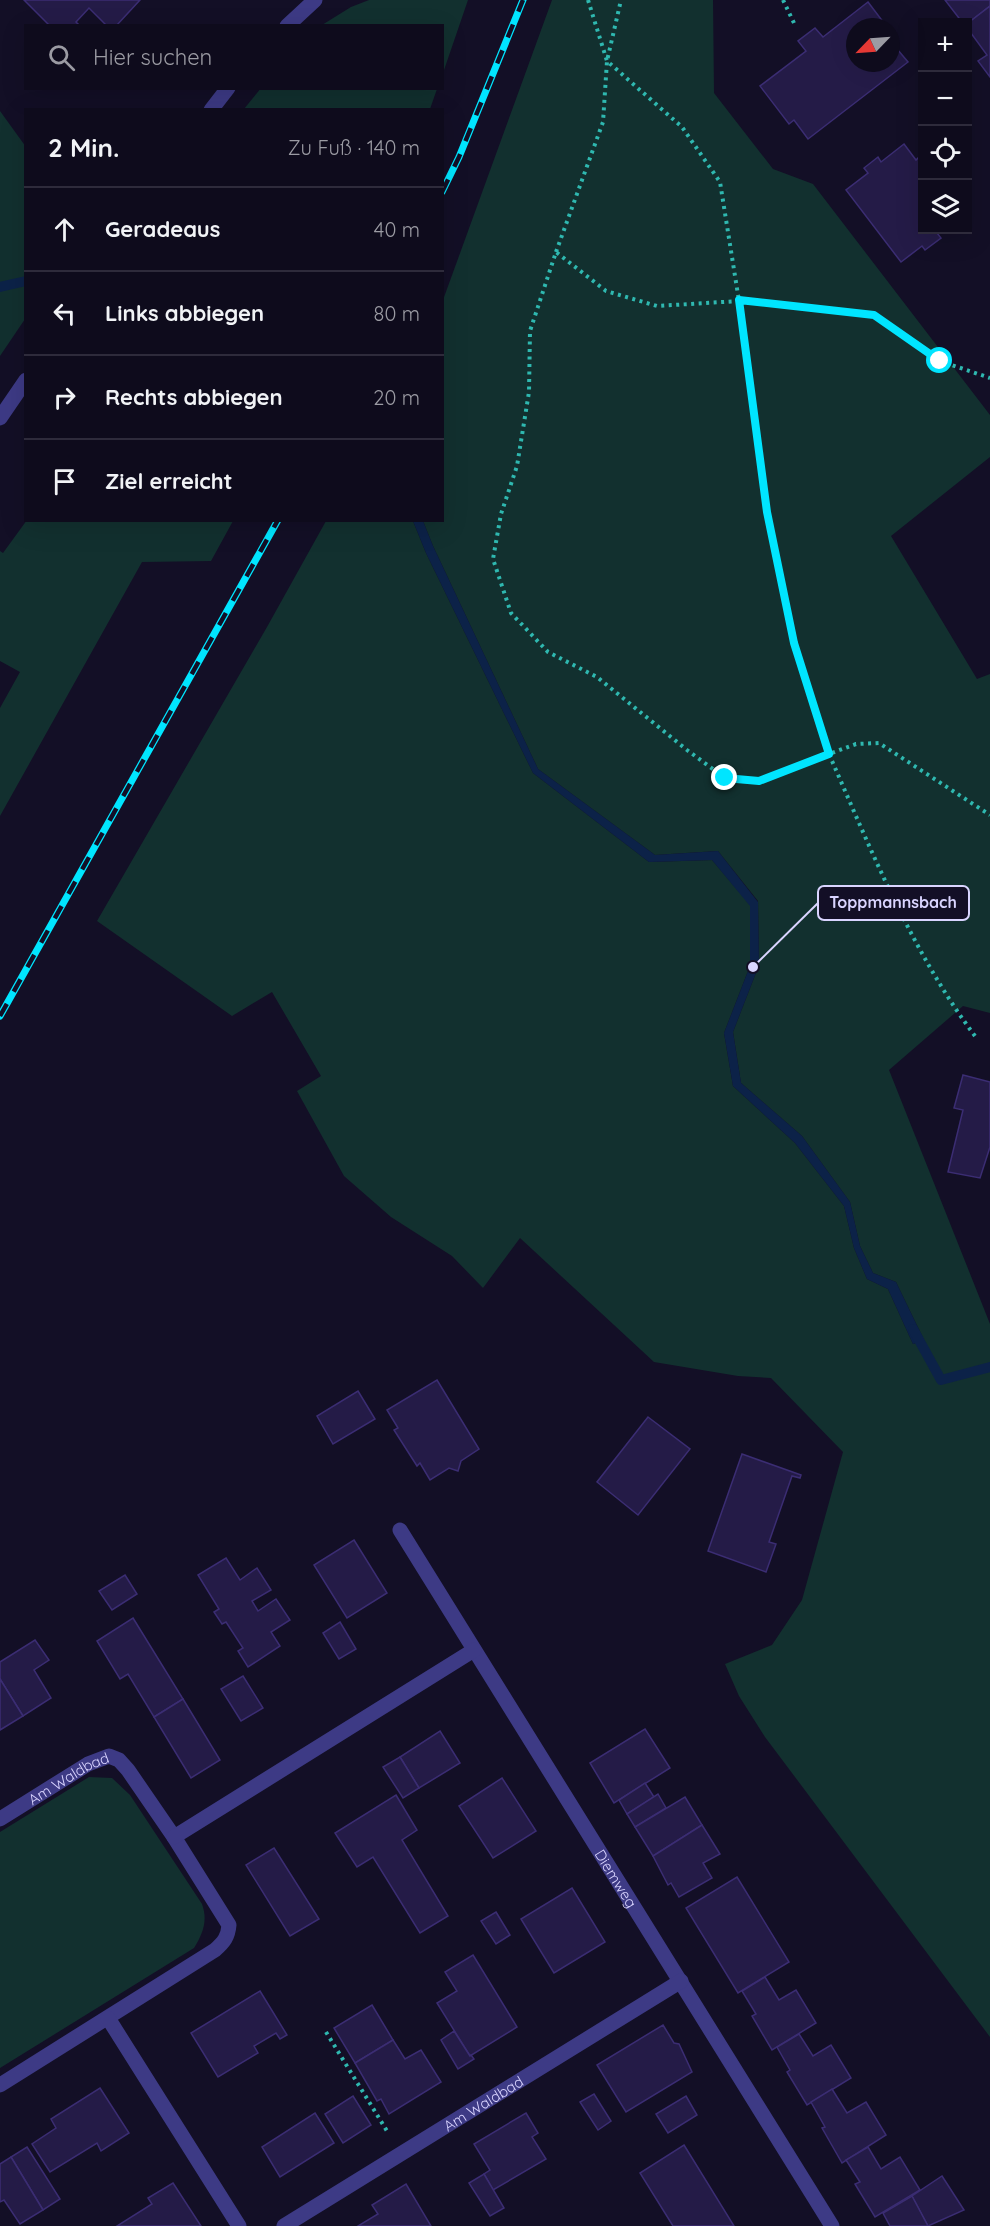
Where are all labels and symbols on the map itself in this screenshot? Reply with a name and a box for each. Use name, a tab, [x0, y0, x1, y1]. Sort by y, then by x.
north arrow	[846, 18, 900, 72]
route start	[926, 347, 952, 373]
route end	[711, 764, 737, 790]
callout: Toppmannsbach	[818, 886, 969, 920]
text: Toppmannsbach	[829, 892, 957, 912]
street label: Am Waldbad	[24, 1747, 112, 1809]
street label: Diemweg	[591, 1846, 641, 1911]
street label: Am Waldbad	[440, 2071, 527, 2135]

